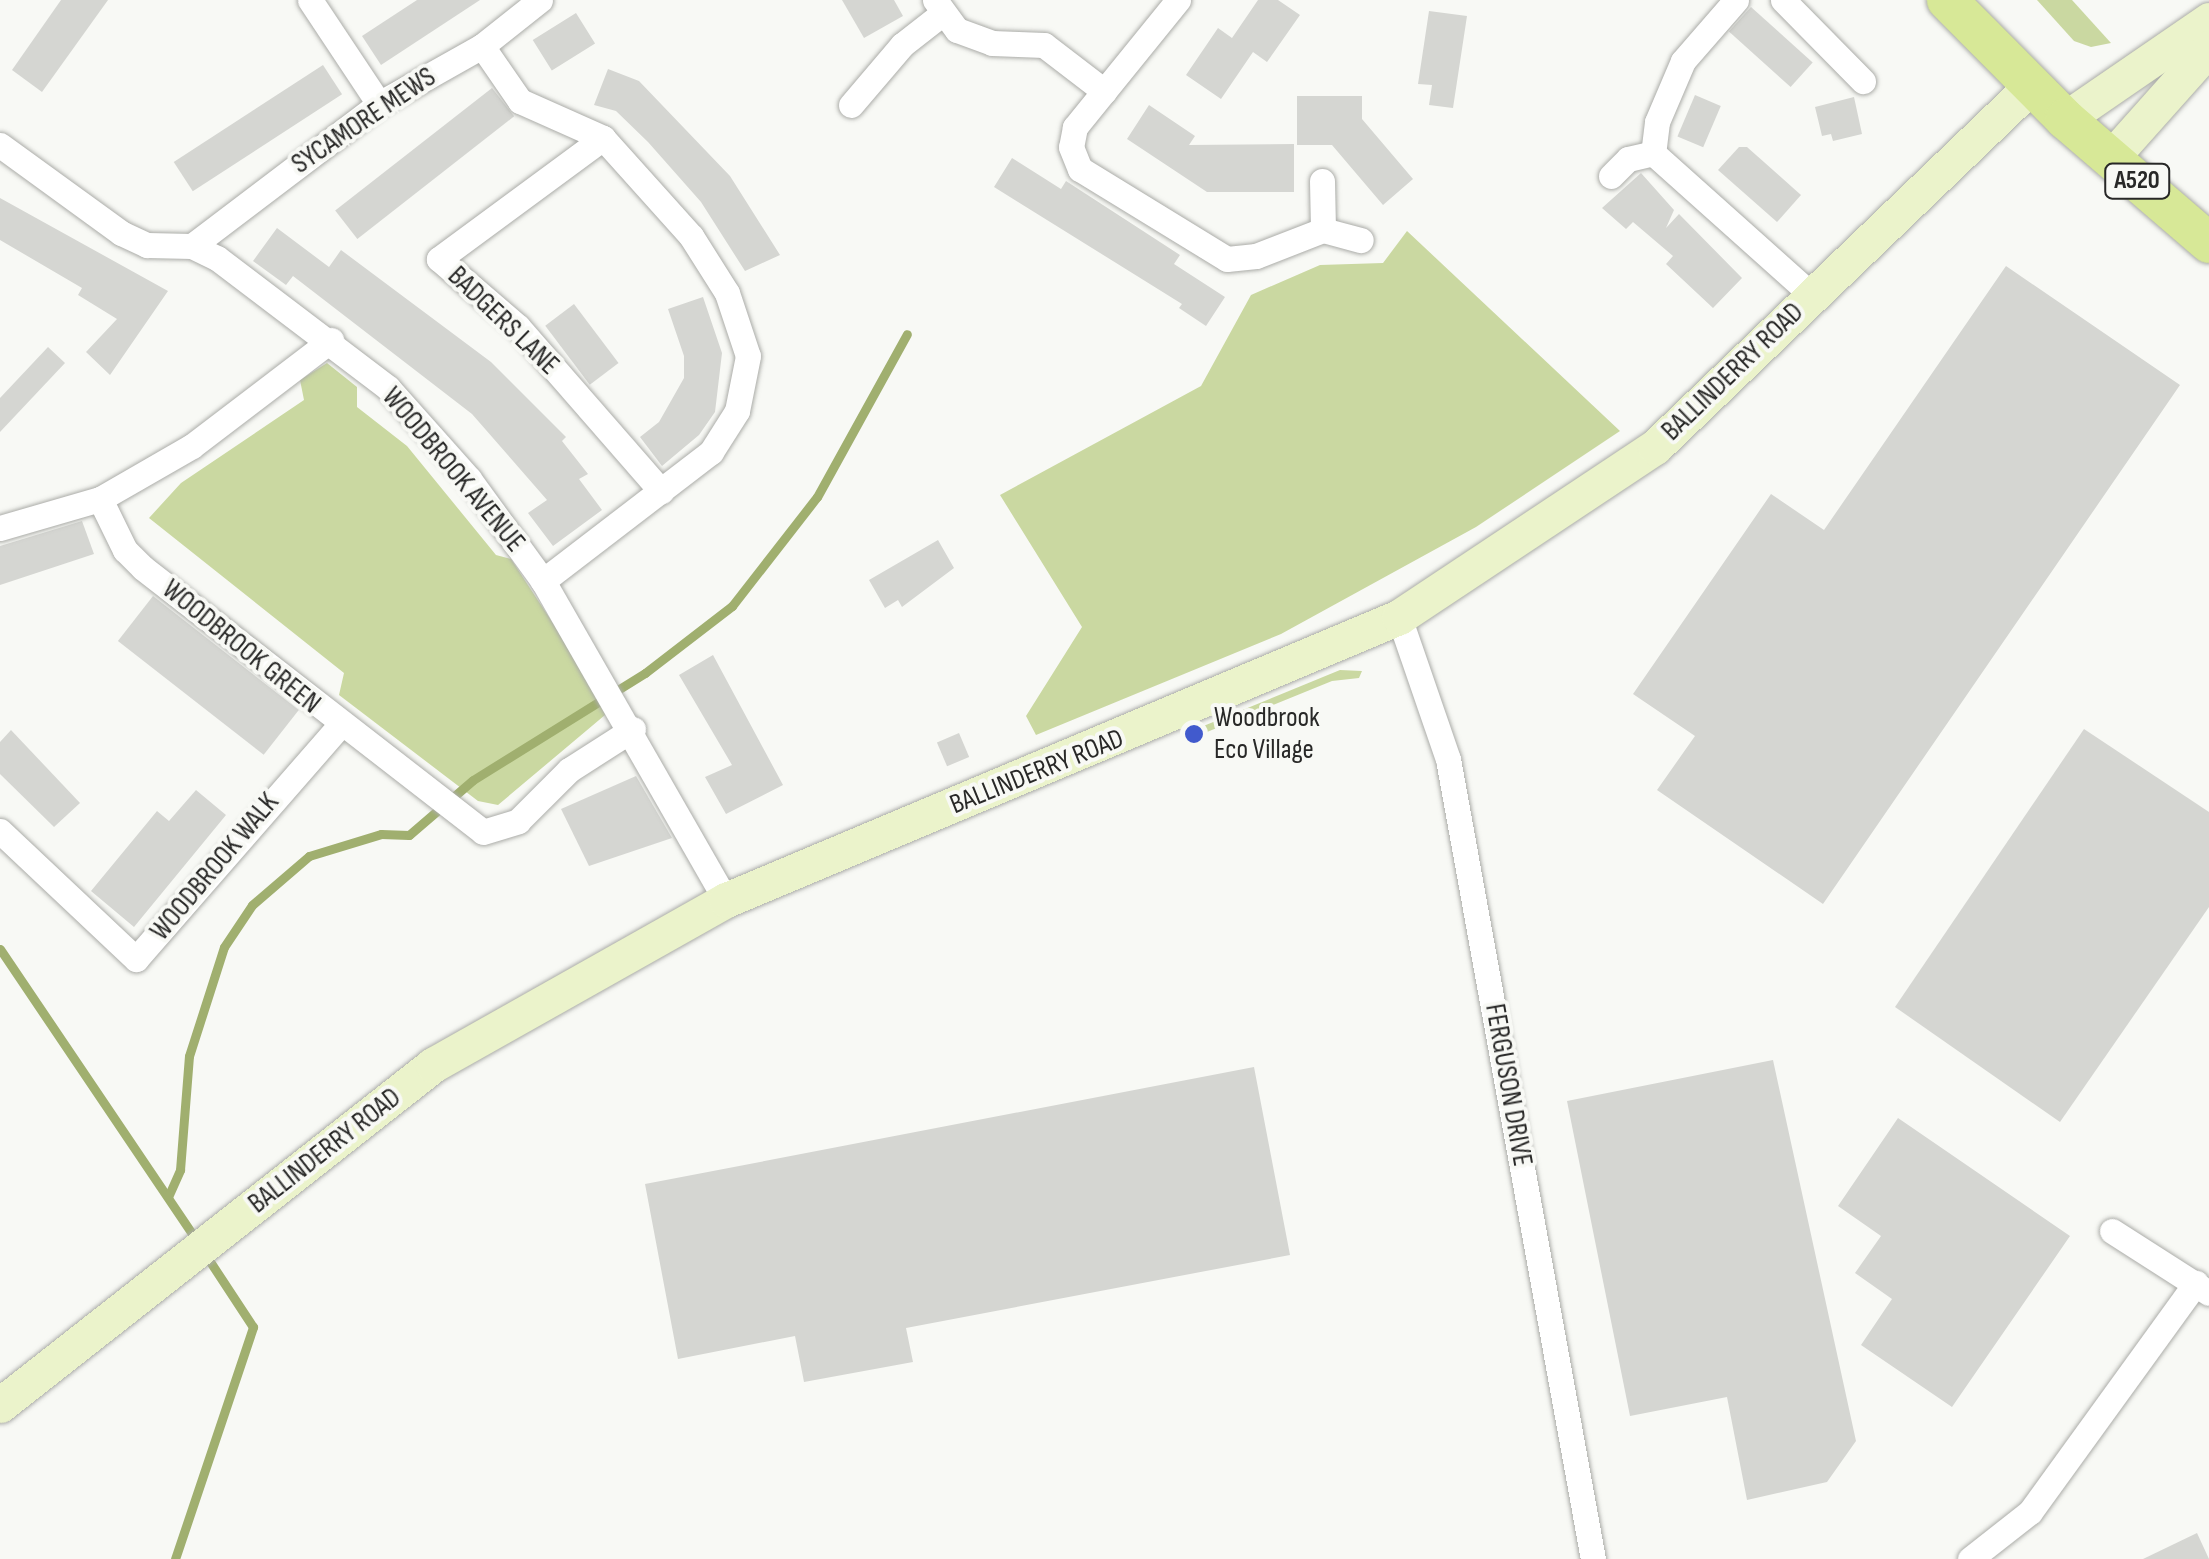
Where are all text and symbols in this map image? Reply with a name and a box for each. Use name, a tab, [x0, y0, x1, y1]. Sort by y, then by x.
street label: SYCAMORE MEWS	[286, 61, 442, 181]
road number: A520	[2102, 161, 2172, 201]
street label: BADGERS LANE	[440, 260, 566, 382]
street label: BALLINDERRY ROAD	[1655, 296, 1811, 448]
street label: WOODBROOK AVENUE	[374, 381, 532, 559]
street label: WOODBROOK GREEN	[155, 573, 327, 721]
place label: Woodbrook Eco Village	[1214, 701, 1320, 767]
street label: BALLINDERRY ROAD	[945, 722, 1129, 822]
marker: Woodbrook Eco Village	[1183, 723, 1205, 745]
street label: WOODBROOK WALK	[144, 786, 286, 948]
street label: FERGUSON DRIVE	[1477, 1001, 1539, 1169]
street label: BALLINDERRY ROAD	[242, 1081, 408, 1221]

